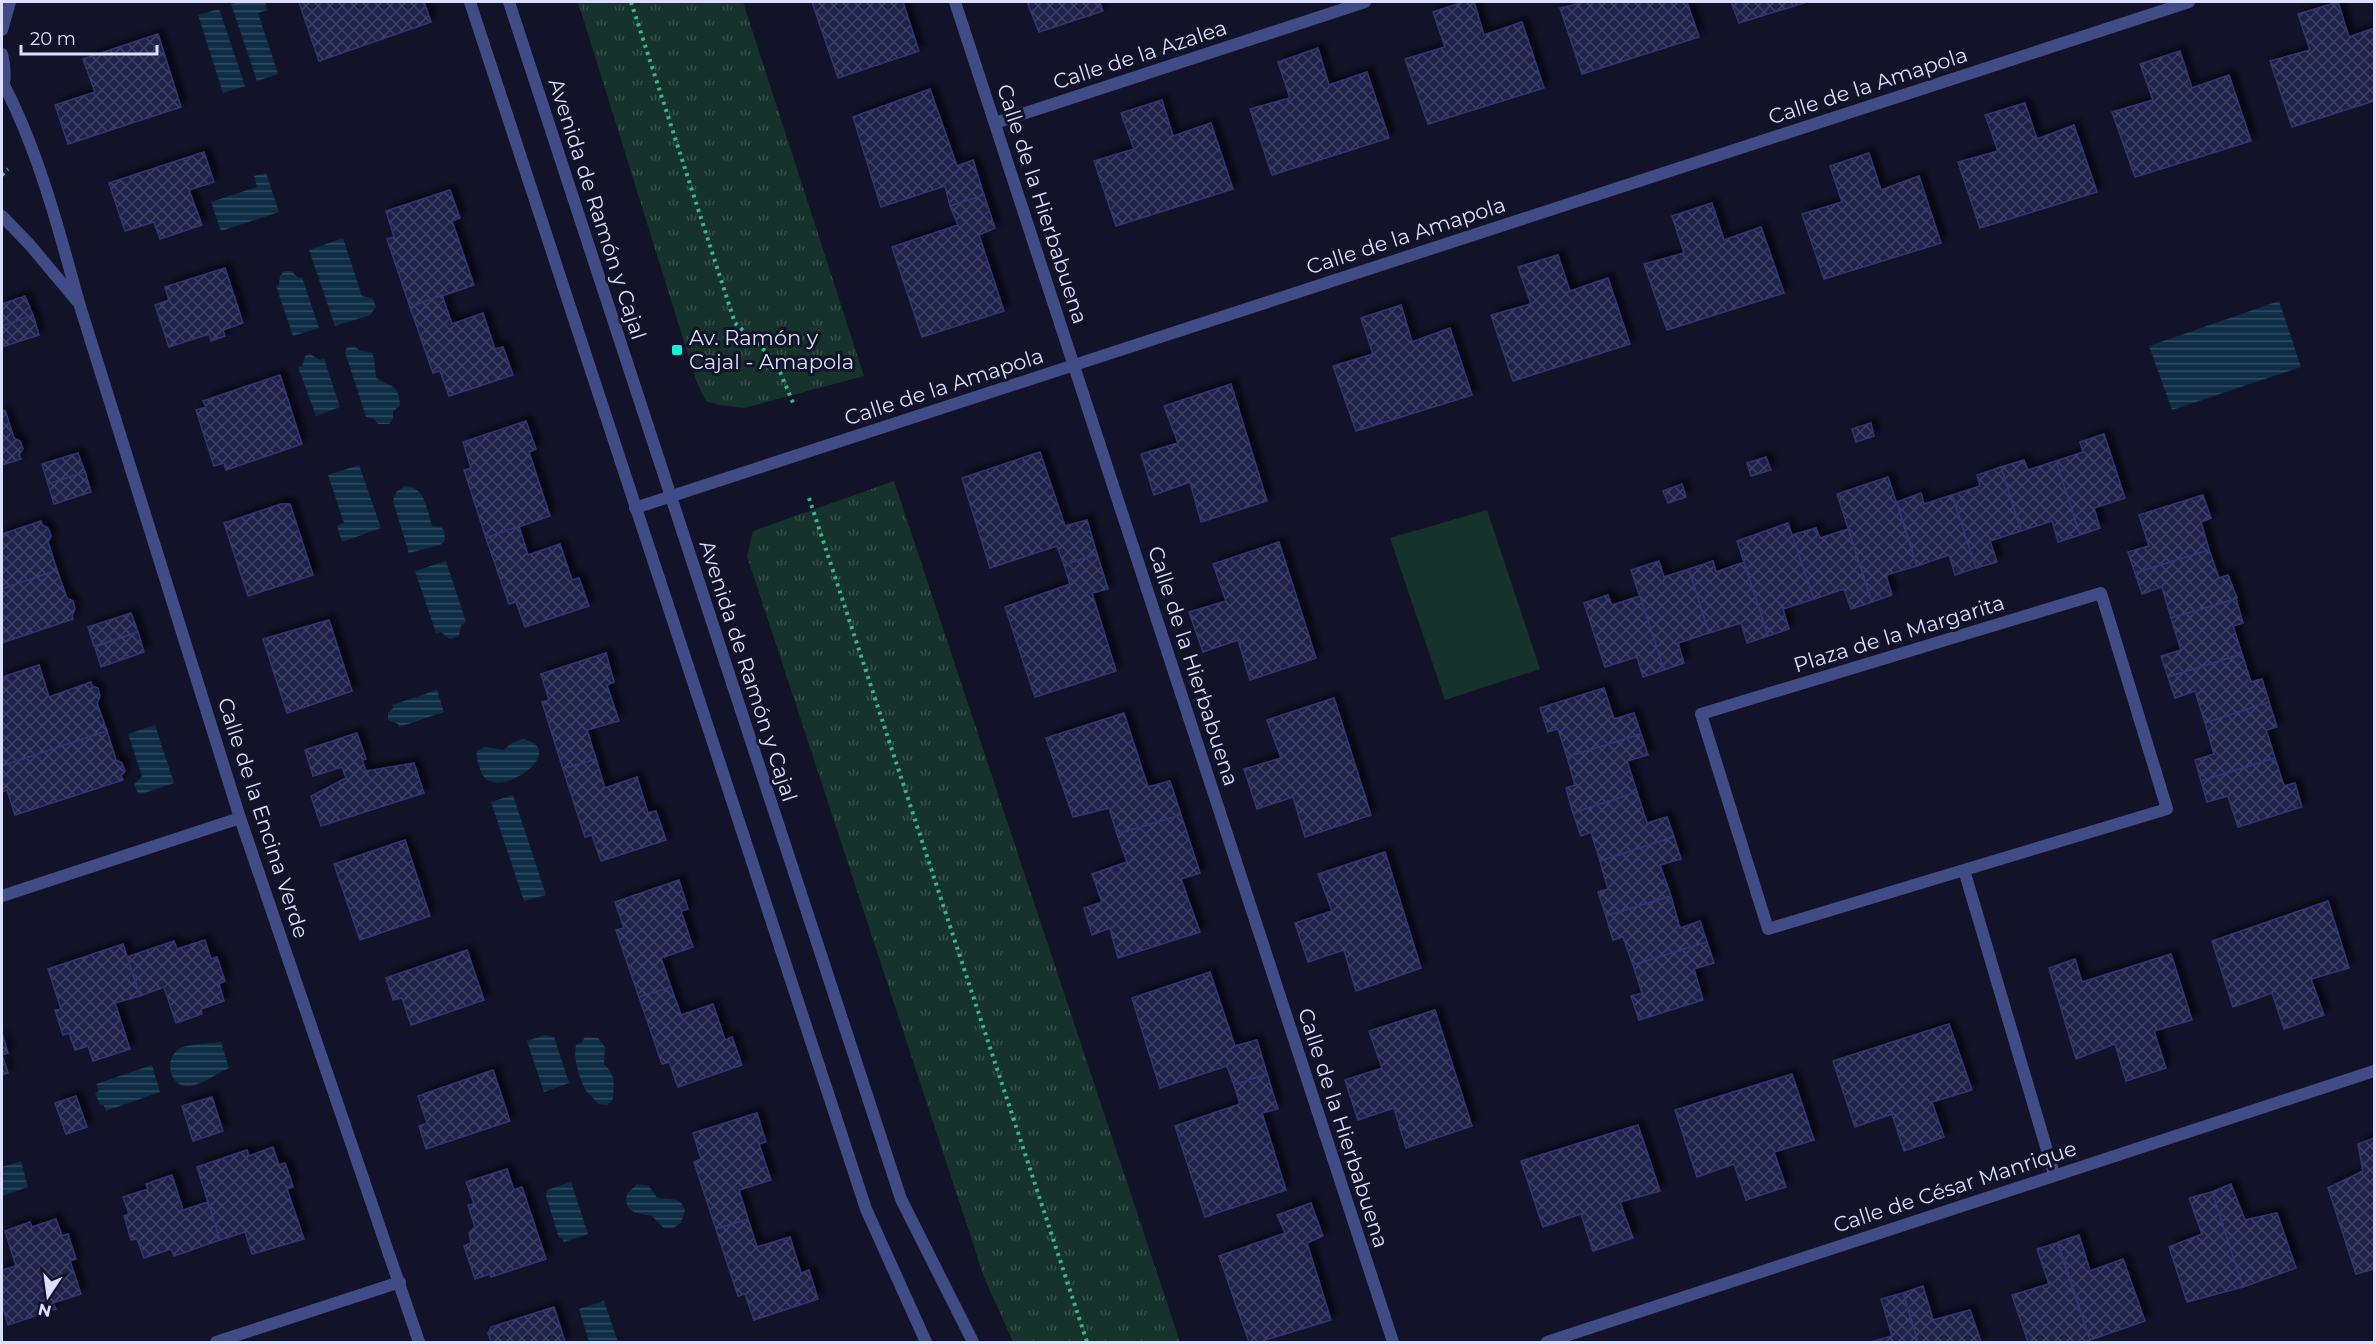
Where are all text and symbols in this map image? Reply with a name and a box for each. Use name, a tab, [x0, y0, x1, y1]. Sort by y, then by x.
street label: Calle de la Azalea	[1050, 15, 1230, 94]
scale bar	[21, 18, 158, 56]
text: 20 m	[30, 28, 76, 50]
street label: Calle de la Amapola	[1765, 42, 1970, 130]
street label: Avenida de Ramón y Cajal	[543, 75, 652, 343]
street label: Calle de la Hierbabuena	[992, 81, 1093, 327]
street label: Calle de la Amapola	[1303, 192, 1508, 280]
place label: Av. Ramón y Cajal - Amapola	[689, 325, 854, 374]
marker: Av. Ramón y Cajal - Amapola	[670, 343, 684, 357]
street label: Calle de la Amapola	[841, 343, 1046, 431]
street label: Avenida de Ramón y Cajal	[694, 537, 803, 805]
street label: Calle de la Hierbabuena	[1143, 543, 1244, 789]
street label: Plaza de la Margarita	[1790, 590, 2007, 678]
street label: Calle de la Encina Verde	[213, 694, 314, 941]
street label: Calle de la Hierbabuena	[1293, 1005, 1394, 1251]
street label: Calle de César Manrique	[1830, 1135, 2080, 1238]
north arrow	[18, 1266, 78, 1326]
text: N	[36, 1299, 53, 1321]

